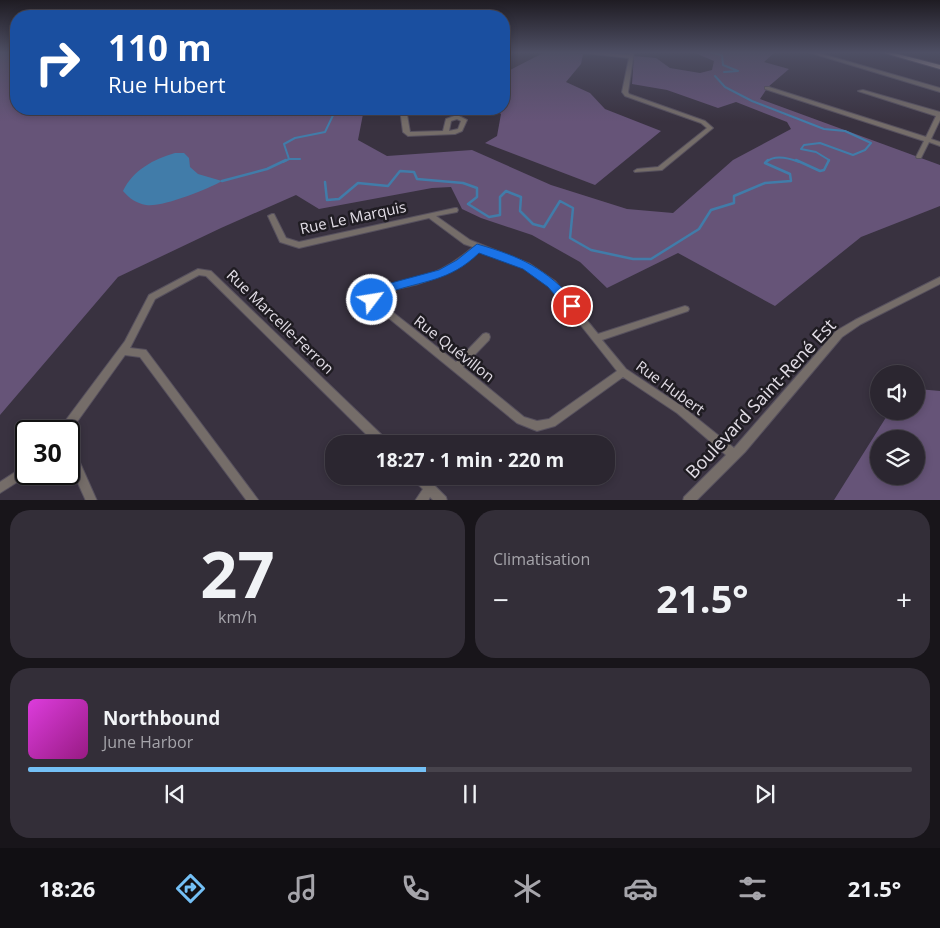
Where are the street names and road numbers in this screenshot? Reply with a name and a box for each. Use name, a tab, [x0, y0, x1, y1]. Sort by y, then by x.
street label: Rue Le Marquis	[298, 196, 408, 238]
street label: Rue Marcelle-Ferron	[223, 265, 339, 378]
street label: Rue Quévillon	[410, 310, 499, 386]
street label: Boulevard Saint-René Est	[680, 313, 841, 483]
street label: Rue Hubert	[632, 356, 709, 419]

